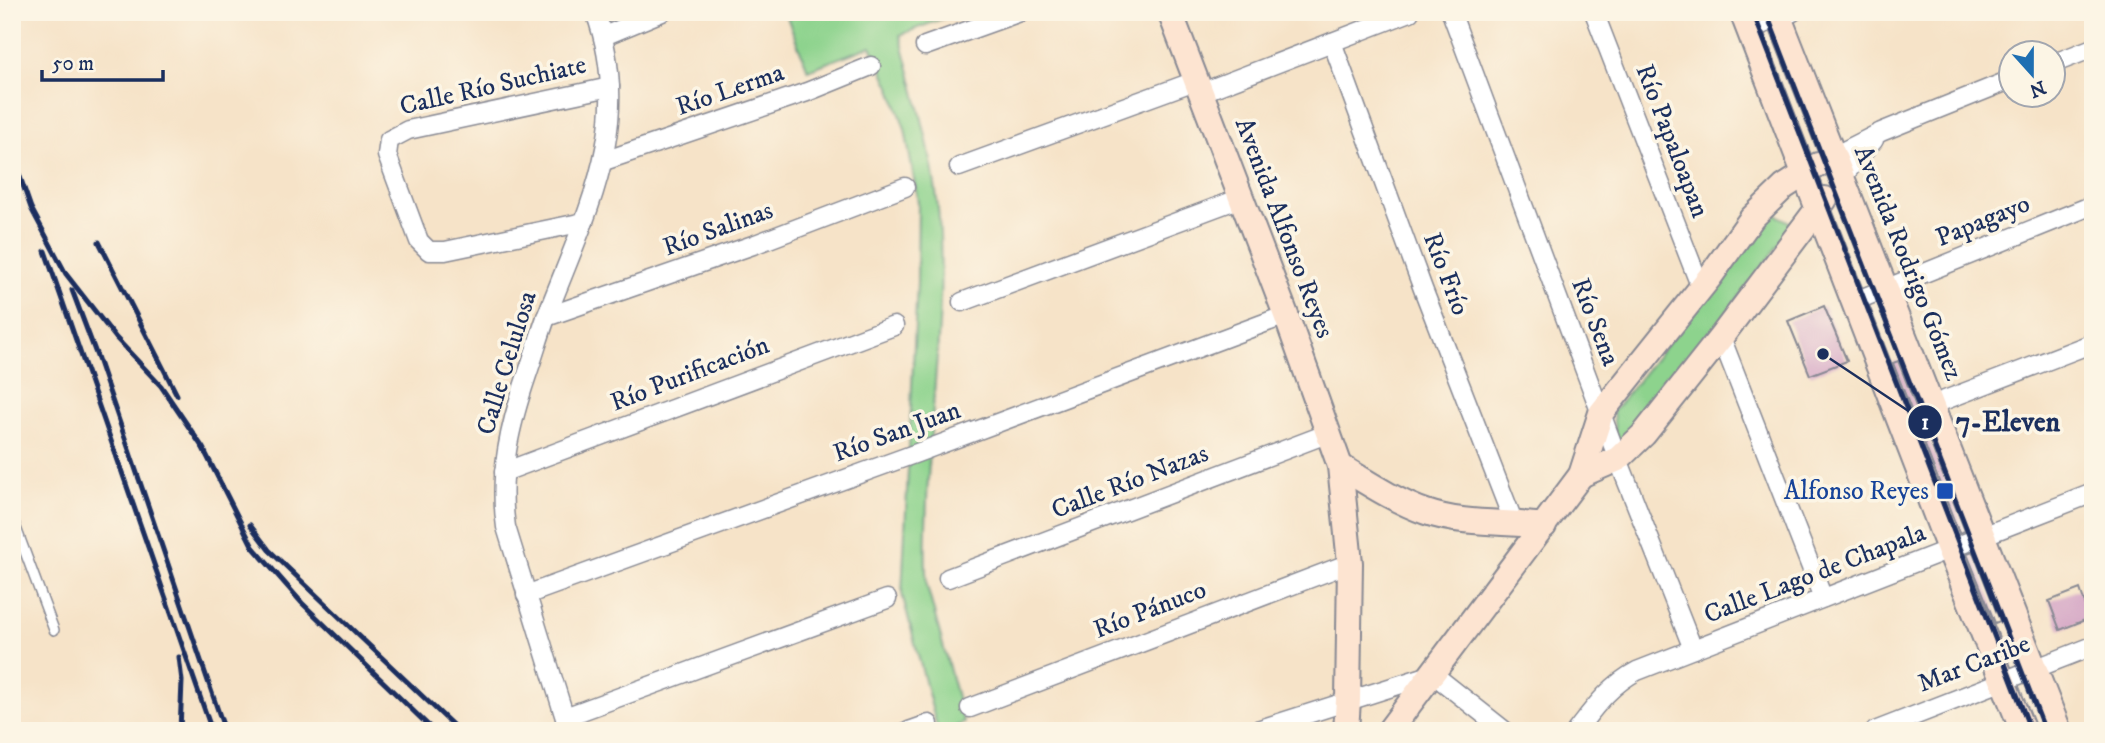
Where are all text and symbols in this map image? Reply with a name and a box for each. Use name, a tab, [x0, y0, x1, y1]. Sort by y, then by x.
scale bar	[42, 38, 163, 82]
north arrow	[1996, 38, 2066, 108]
street label: Calle Río Suchiate	[397, 49, 589, 123]
text: 50 m	[52, 51, 94, 77]
street label: Río Lerma	[672, 56, 788, 124]
street label: Río Papaloapan	[1628, 60, 1716, 223]
text: N	[2026, 75, 2049, 102]
street label: Avenida Alfonso Reyes	[1227, 113, 1341, 343]
street label: Avenida Rodrigo Gómez	[1846, 141, 1970, 385]
street label: Papagayo	[1931, 187, 2035, 255]
street label: Río Salinas	[658, 194, 778, 264]
street label: Río Frío	[1415, 228, 1477, 320]
street label: Río Sena	[1563, 273, 1627, 371]
street label: Calle Celulosa	[469, 287, 545, 439]
street label: Río Purificación	[606, 328, 774, 419]
street label: Río San Juan	[829, 394, 966, 470]
callout: 7-Eleven	[1907, 397, 2074, 446]
text: 7-Eleven	[1956, 405, 2061, 440]
text: 1	[1921, 410, 1929, 436]
street label: Calle Río Nazas	[1047, 437, 1213, 527]
place label: Alfonso Reyes	[1784, 475, 1929, 508]
marker: Alfonso Reyes	[1935, 481, 1955, 501]
street label: Calle Lago de Chapala	[1699, 516, 1931, 632]
street label: Río Pánuco	[1089, 573, 1211, 647]
street label: Mar Caribe	[1913, 628, 2035, 700]

